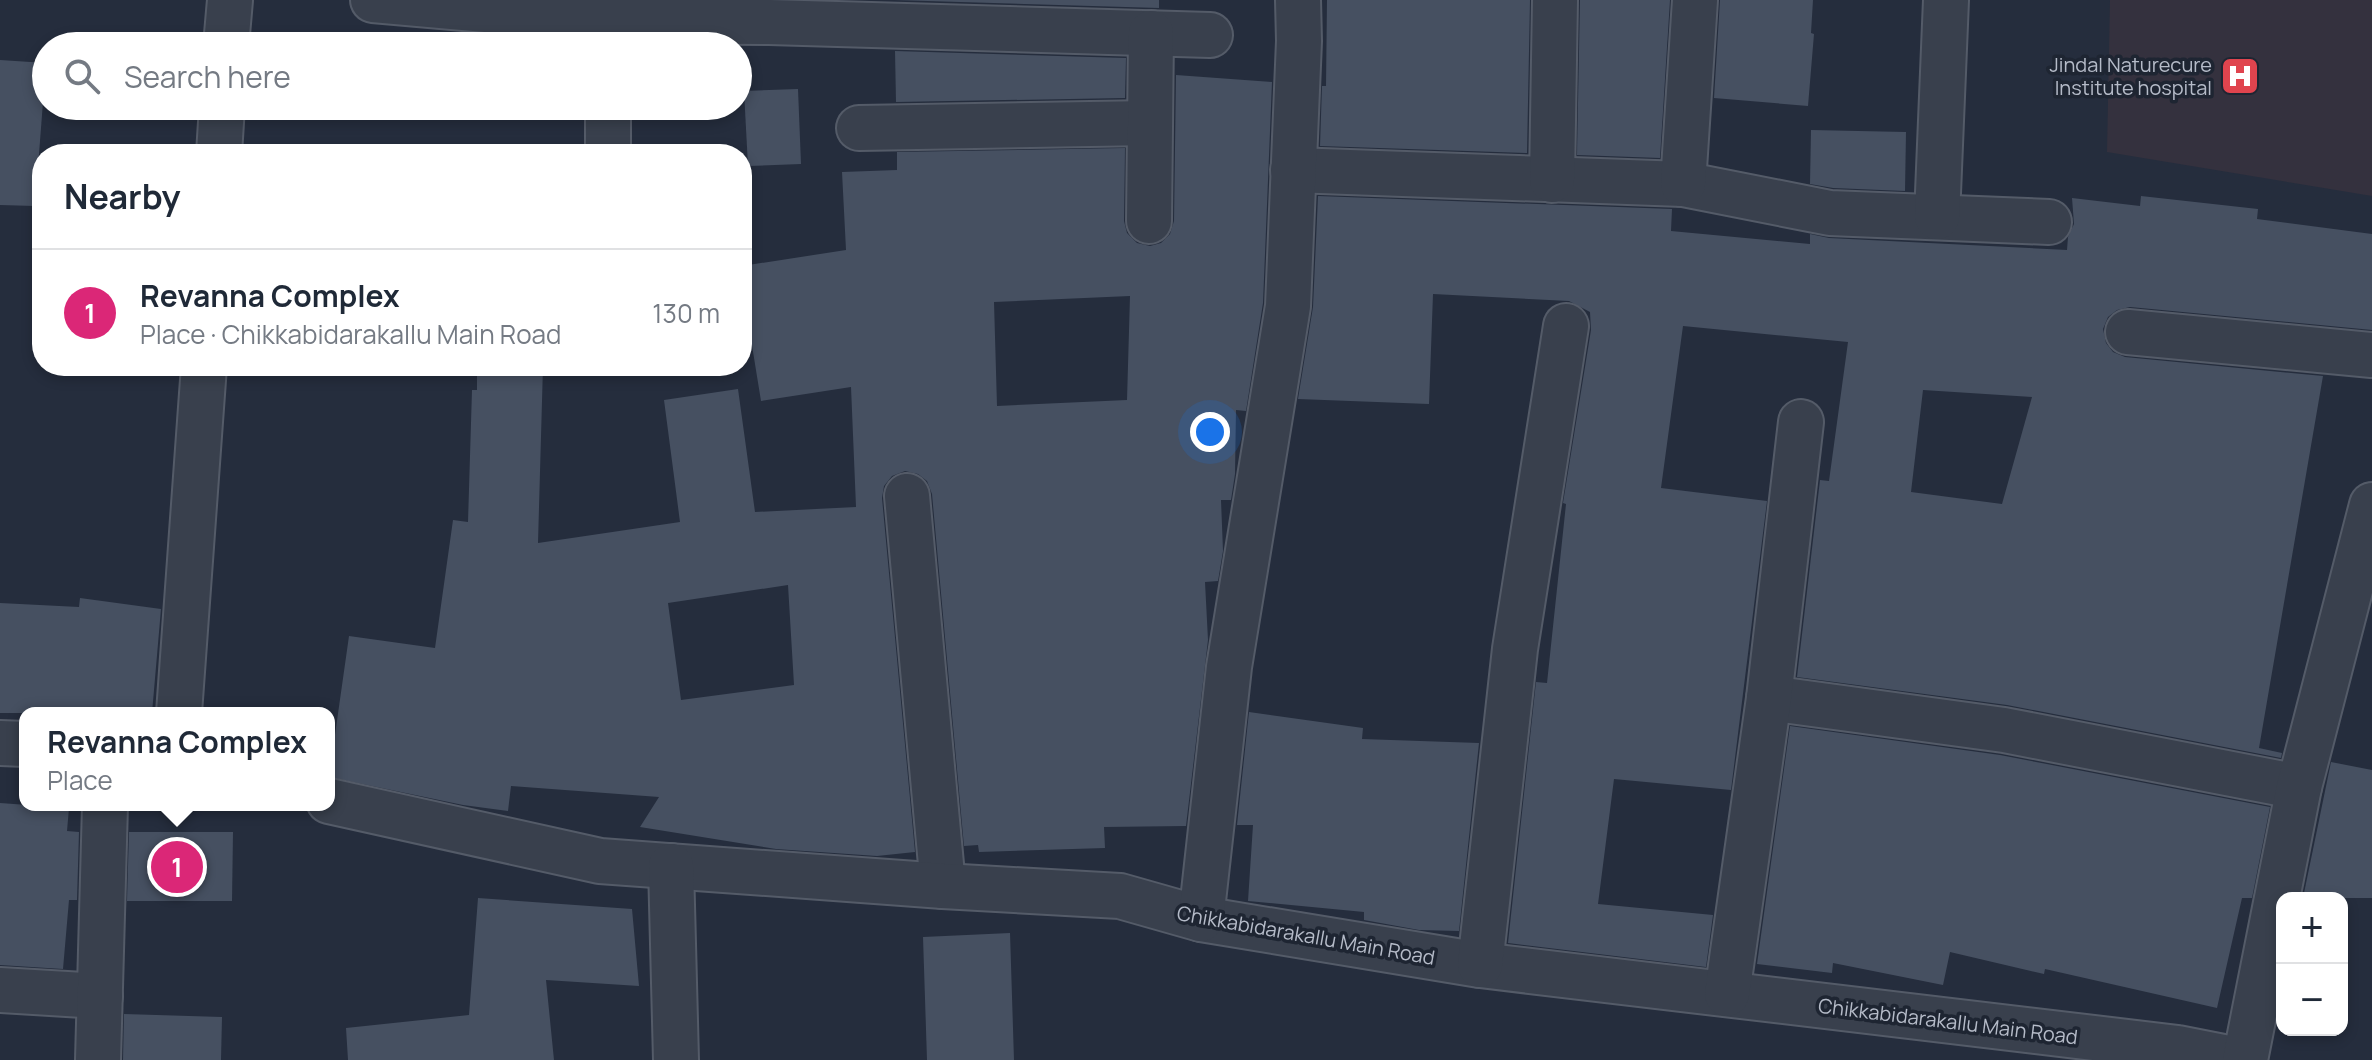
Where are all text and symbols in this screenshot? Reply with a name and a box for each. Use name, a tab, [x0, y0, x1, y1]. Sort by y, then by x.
search box	[32, 32, 752, 120]
place label: Jindal Naturecure Institute hospital	[2050, 51, 2212, 101]
icon: search	[60, 54, 104, 98]
hospital icon: Jindal Naturecure Institute hospital	[2219, 55, 2261, 97]
text: Search here	[124, 56, 291, 97]
text: Nearby	[64, 173, 180, 219]
text: Revanna Complex	[140, 275, 400, 316]
text: 1	[84, 295, 96, 331]
text: 130 m	[652, 295, 720, 331]
text: Place · Chikkabidarakallu Main Road	[140, 316, 561, 352]
your location	[1190, 412, 1230, 452]
popup	[19, 707, 335, 811]
text: Revanna Complex	[47, 721, 307, 762]
text: Place	[47, 762, 113, 798]
pin: 1	[151, 837, 203, 897]
map controls	[2276, 892, 2348, 1036]
button: +	[2276, 892, 2348, 964]
street label: Chikkabidarakallu Main Road	[1175, 899, 1437, 971]
button: −	[2276, 964, 2348, 1036]
street label: Chikkabidarakallu Main Road	[1817, 992, 2079, 1050]

